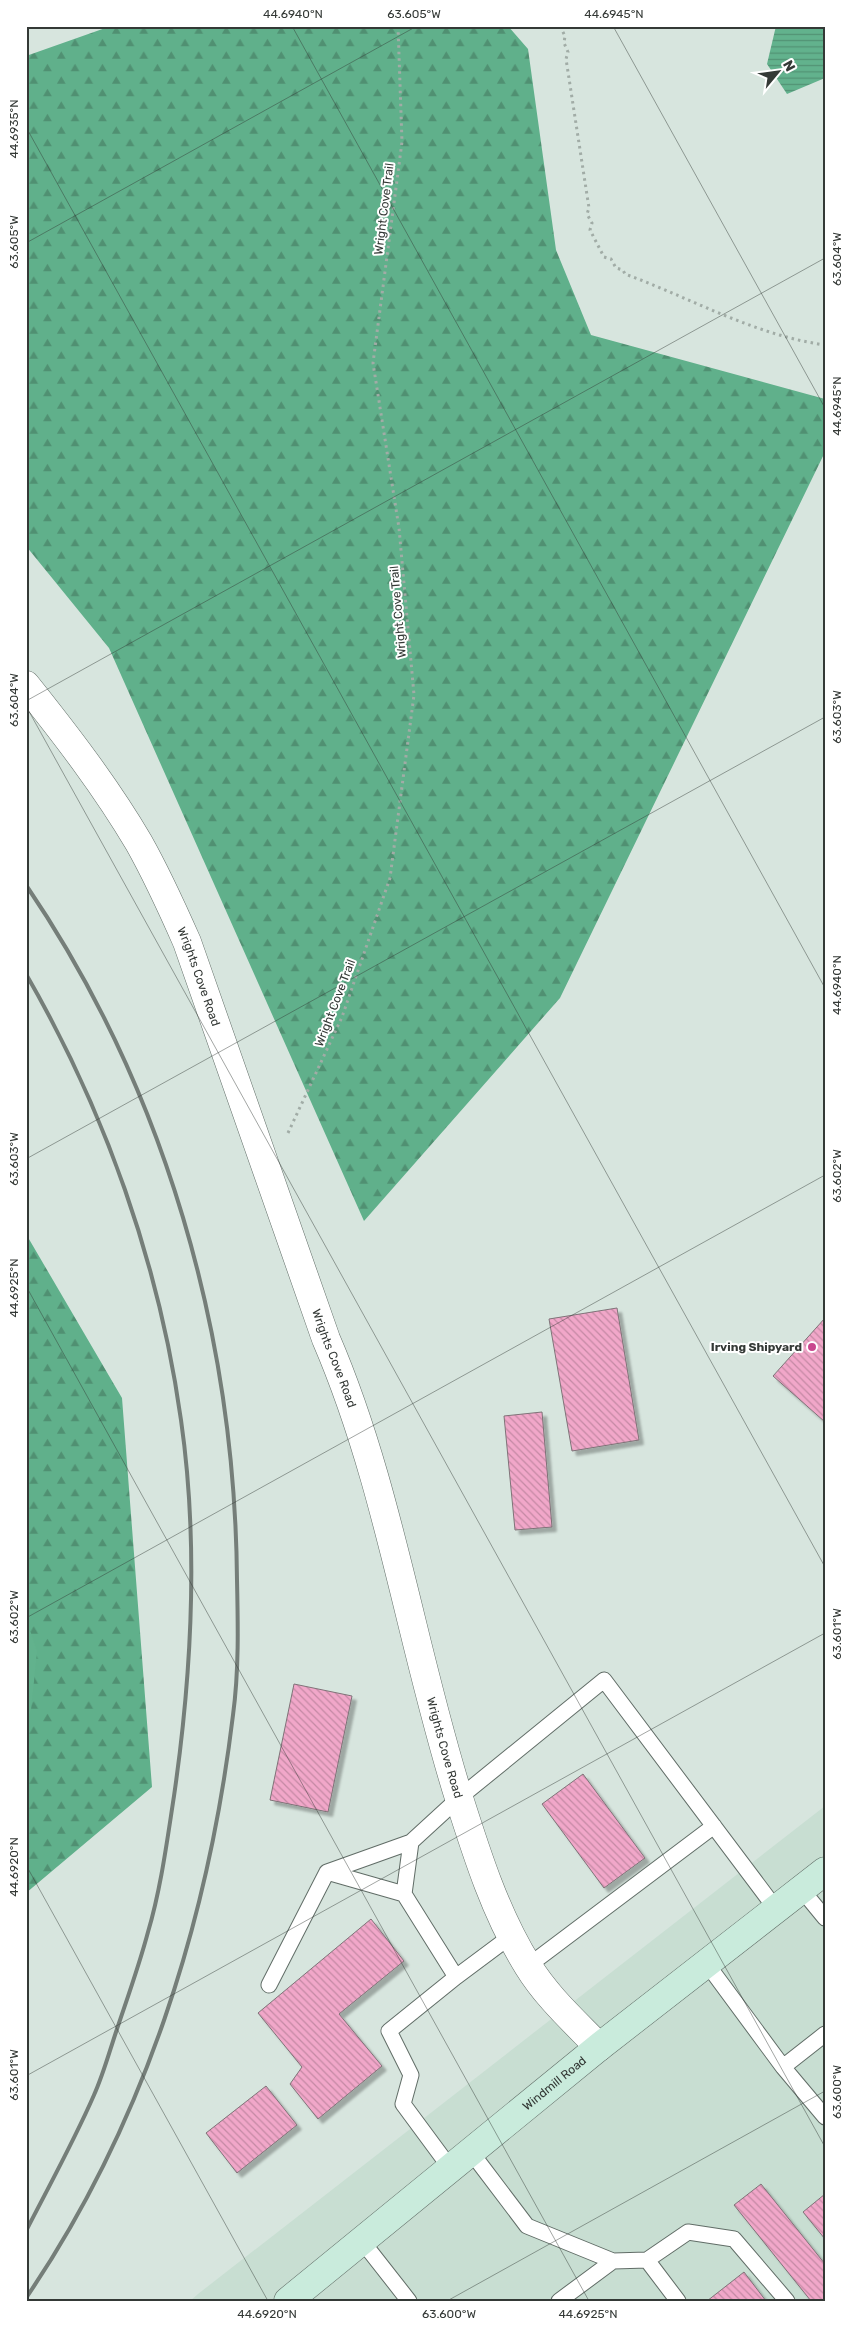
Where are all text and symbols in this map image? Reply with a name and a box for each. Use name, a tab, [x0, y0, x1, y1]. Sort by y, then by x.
text: 44.6940°N	[263, 7, 323, 21]
text: 63.605°W	[387, 7, 441, 21]
text: 44.6945°N	[584, 7, 644, 21]
north arrow	[754, 48, 804, 98]
text: N	[779, 57, 799, 74]
text: 44.6935°N	[7, 99, 21, 159]
street label: Wright Cove Trail	[371, 162, 397, 256]
text: 63.605°W	[7, 215, 21, 269]
text: 63.604°W	[830, 232, 844, 286]
text: 44.6945°N	[830, 376, 844, 436]
street label: Wright Cove Trail	[387, 565, 409, 659]
text: 63.604°W	[7, 673, 21, 727]
text: 63.603°W	[830, 690, 844, 744]
street label: Wrights Cove Road	[174, 925, 223, 1028]
text: 44.6940°N	[830, 955, 844, 1015]
street label: Wright Cove Trail	[312, 957, 358, 1049]
text: 63.603°W	[7, 1132, 21, 1186]
text: 63.602°W	[830, 1149, 844, 1203]
text: 44.6925°N	[7, 1258, 21, 1318]
street label: Wrights Cove Road	[309, 1307, 359, 1409]
place label: Irving Shipyard	[711, 1340, 802, 1354]
marker: Irving Shipyard	[806, 1341, 818, 1353]
text: 63.602°W	[7, 1590, 21, 1644]
text: 63.601°W	[830, 1608, 844, 1660]
street label: Wrights Cove Road	[424, 1696, 466, 1800]
text: 44.6920°N	[7, 1837, 21, 1897]
text: 63.601°W	[7, 2049, 21, 2101]
street label: Windmill Road	[520, 2053, 589, 2113]
text: 63.600°W	[830, 2065, 844, 2119]
text: 44.6920°N	[237, 2307, 297, 2321]
text: 63.600°W	[422, 2307, 476, 2321]
text: 44.6925°N	[558, 2307, 618, 2321]

